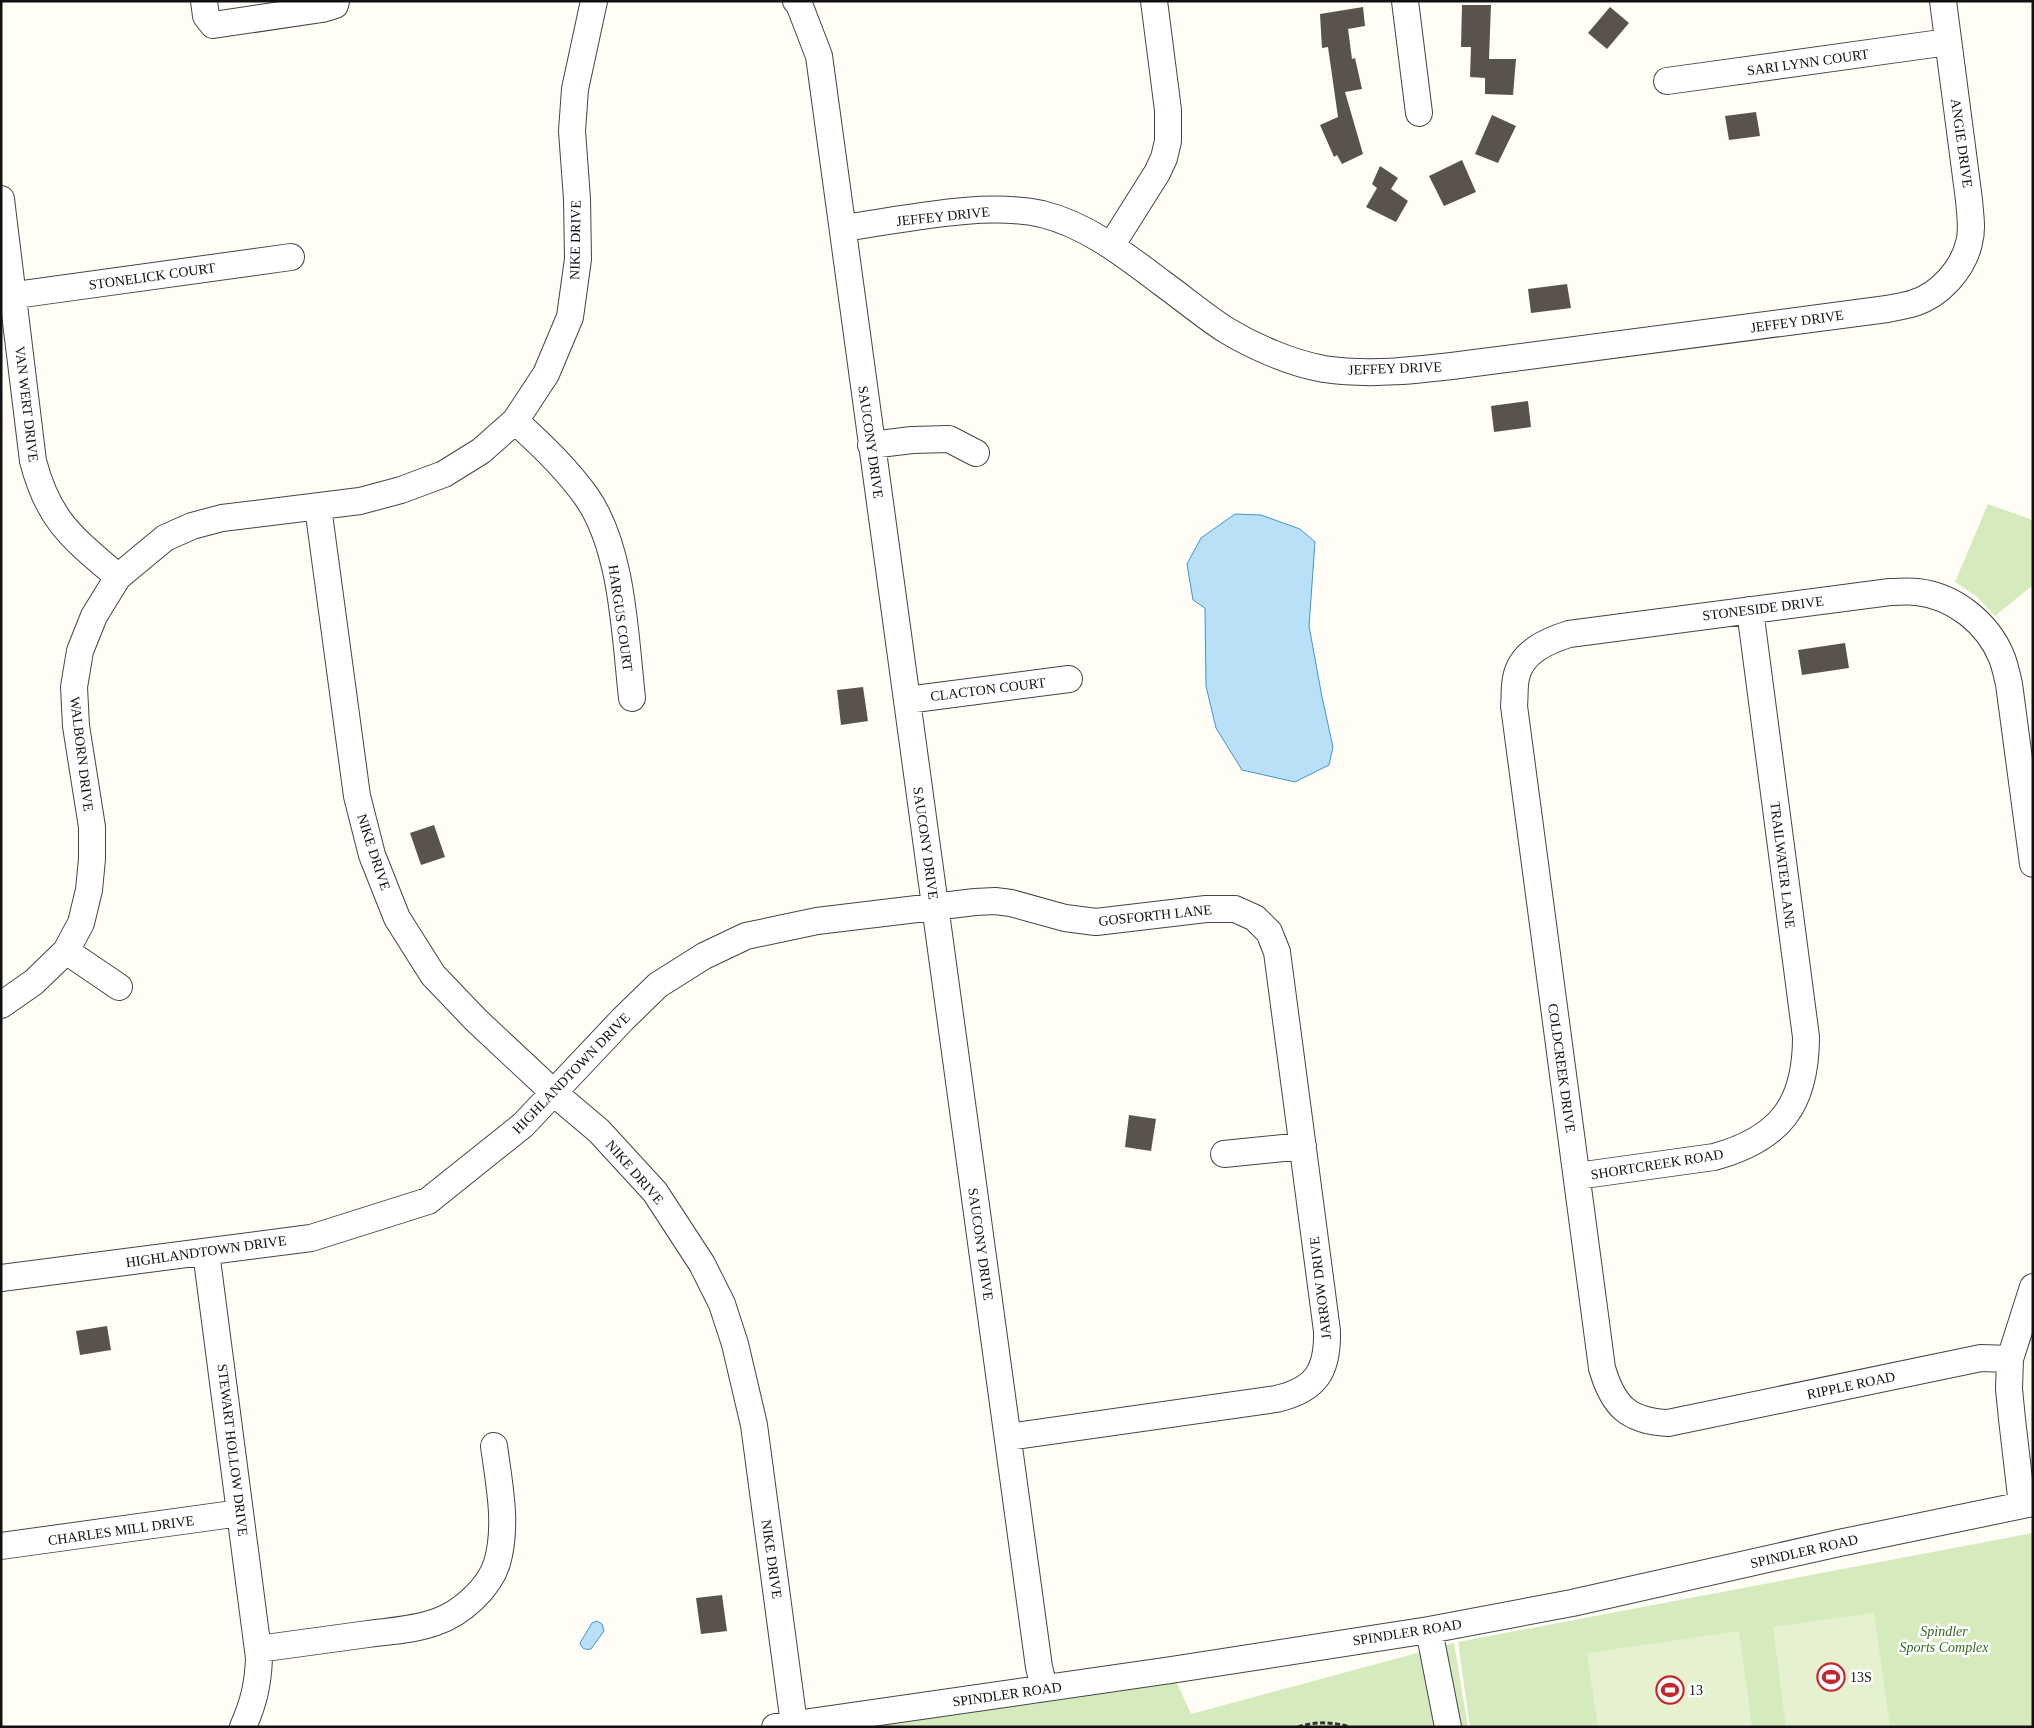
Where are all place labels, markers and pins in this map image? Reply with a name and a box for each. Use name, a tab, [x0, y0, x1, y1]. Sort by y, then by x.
sports icon: 13S	[1816, 1662, 1846, 1692]
place label: 13S	[1850, 1670, 1872, 1685]
sports icon: 13	[1655, 1675, 1685, 1705]
place label: 13	[1689, 1683, 1703, 1698]

